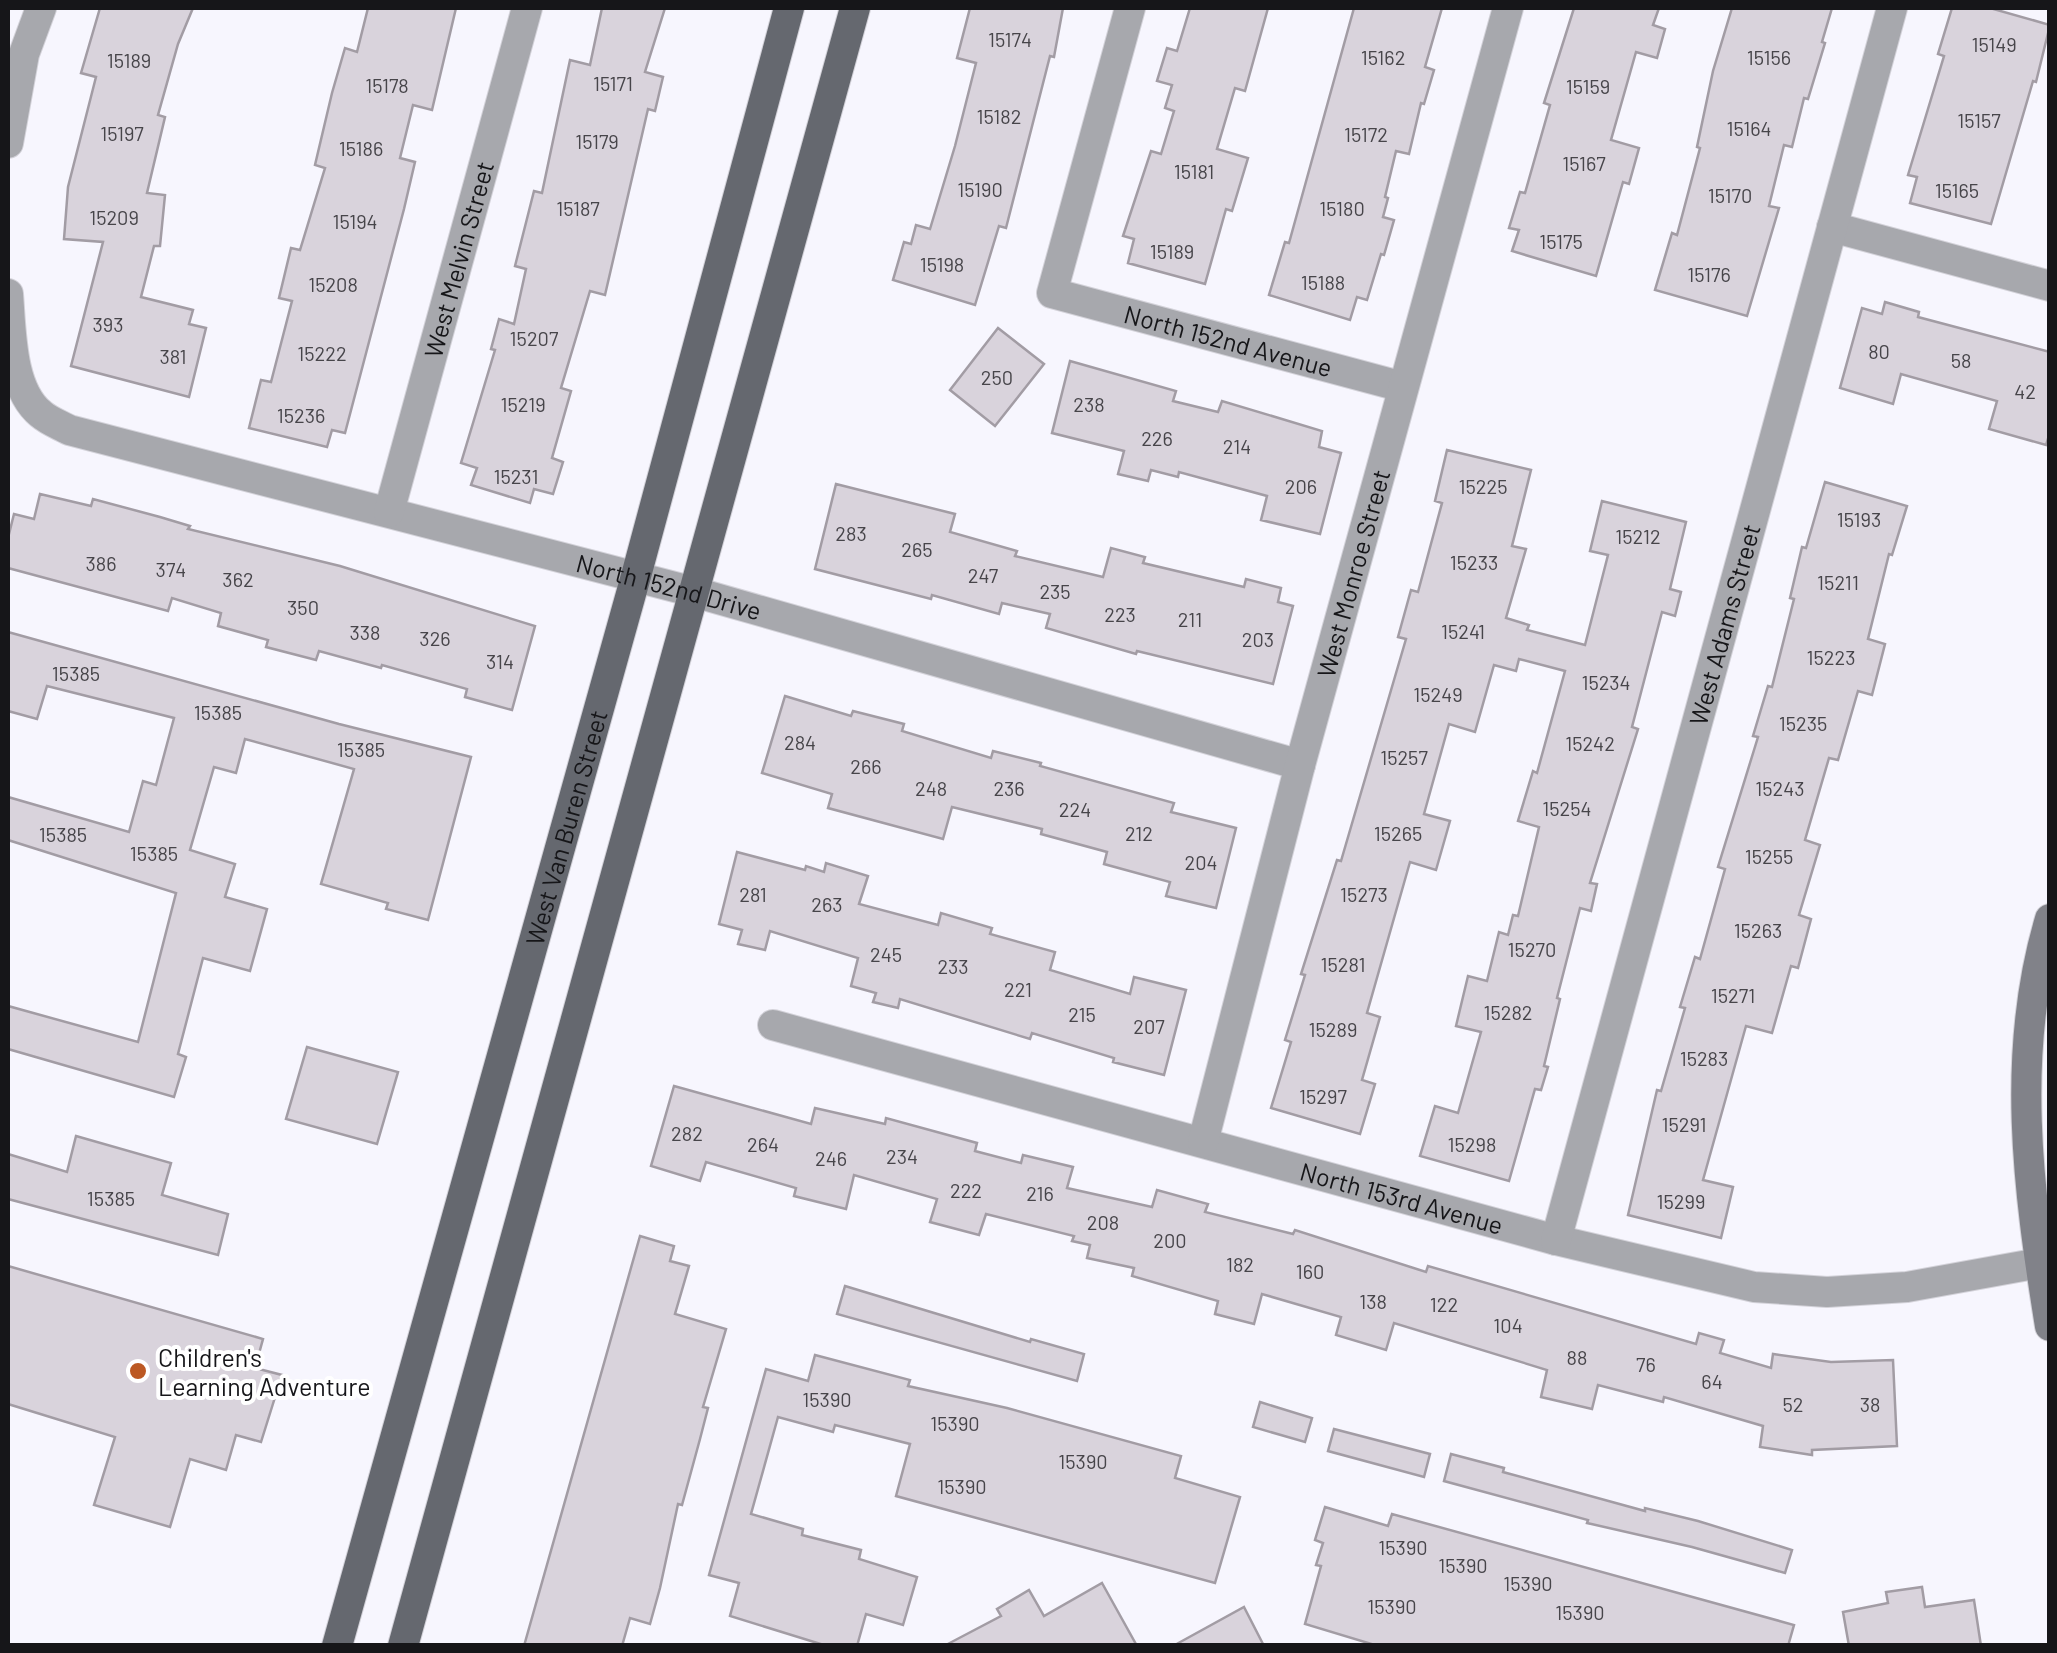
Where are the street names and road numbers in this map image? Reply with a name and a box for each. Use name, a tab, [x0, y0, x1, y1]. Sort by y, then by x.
street label: West Melvin Street	[417, 158, 499, 361]
street label: North 152nd Avenue	[1121, 298, 1336, 382]
street label: West Monroe Street	[1310, 466, 1395, 681]
street label: West Adams Street	[1682, 521, 1766, 728]
street label: North 152nd Drive	[573, 547, 765, 625]
street label: West Van Buren Street	[519, 706, 613, 948]
street label: North 153rd Avenue	[1297, 1155, 1507, 1240]

